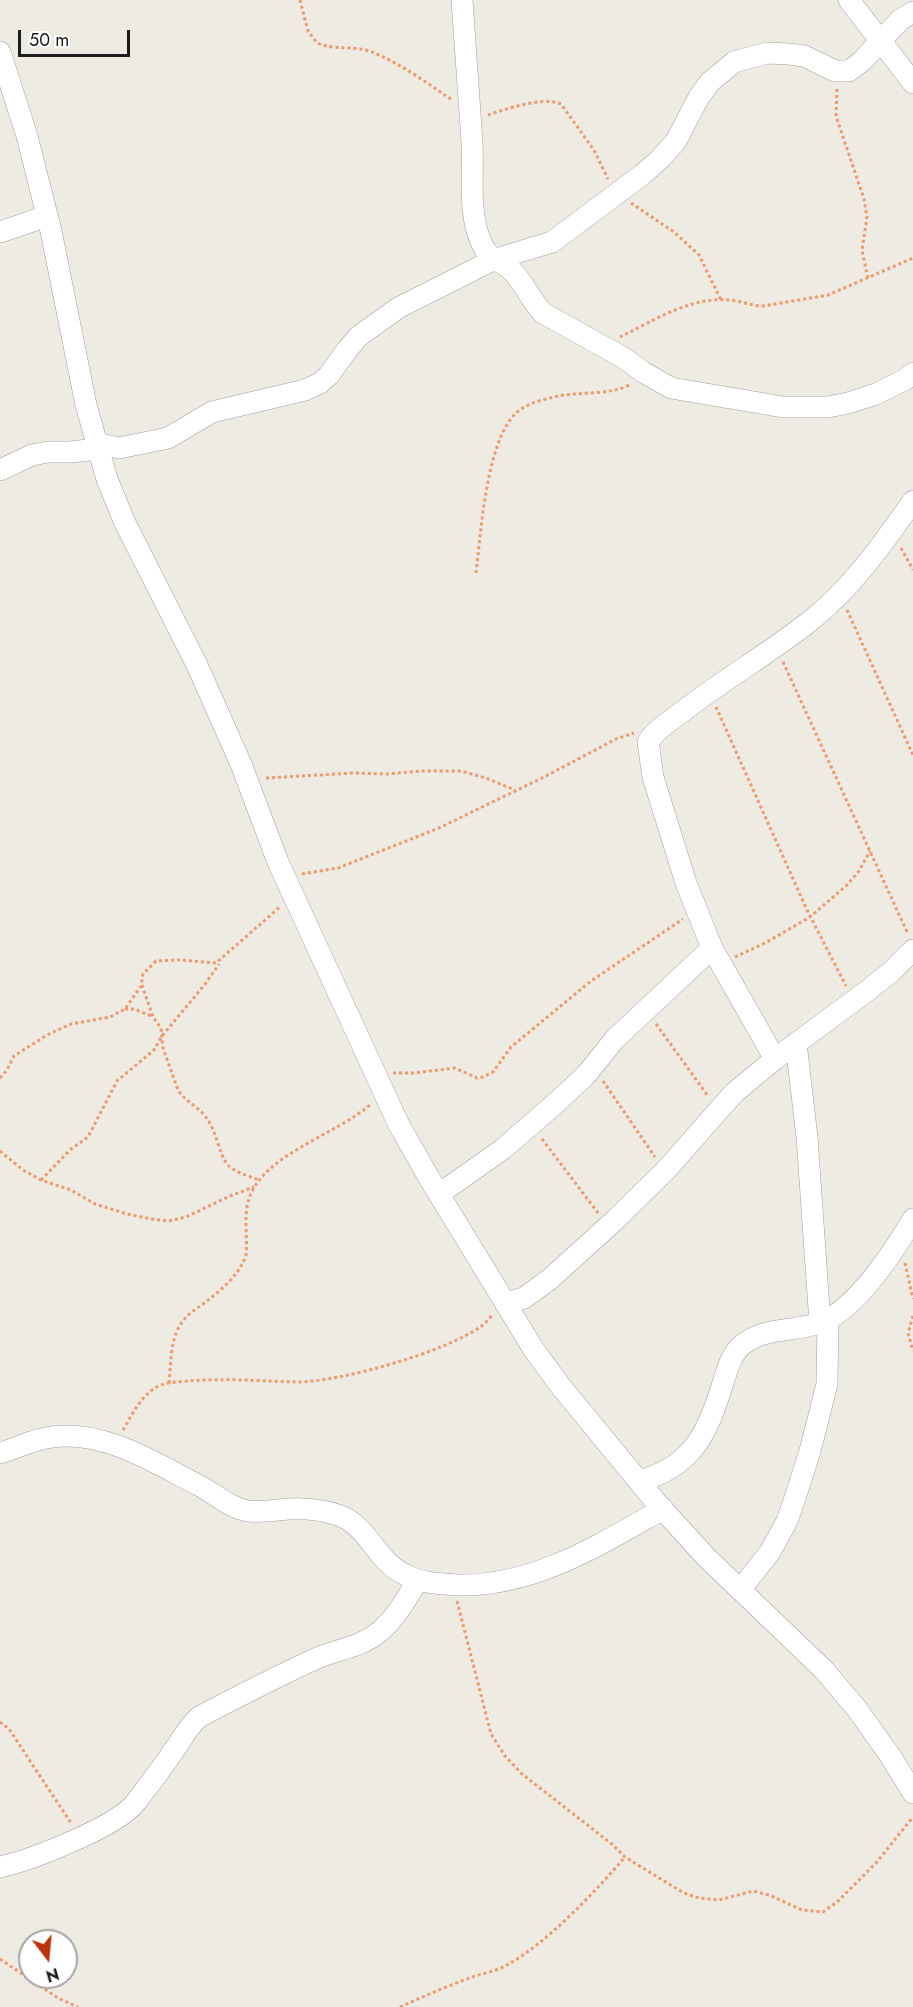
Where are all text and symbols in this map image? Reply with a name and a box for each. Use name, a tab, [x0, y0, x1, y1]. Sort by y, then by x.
scale bar	[21, 18, 134, 56]
text: 50 m	[29, 27, 69, 53]
north arrow	[18, 1929, 78, 1989]
text: N	[43, 1962, 62, 1988]

